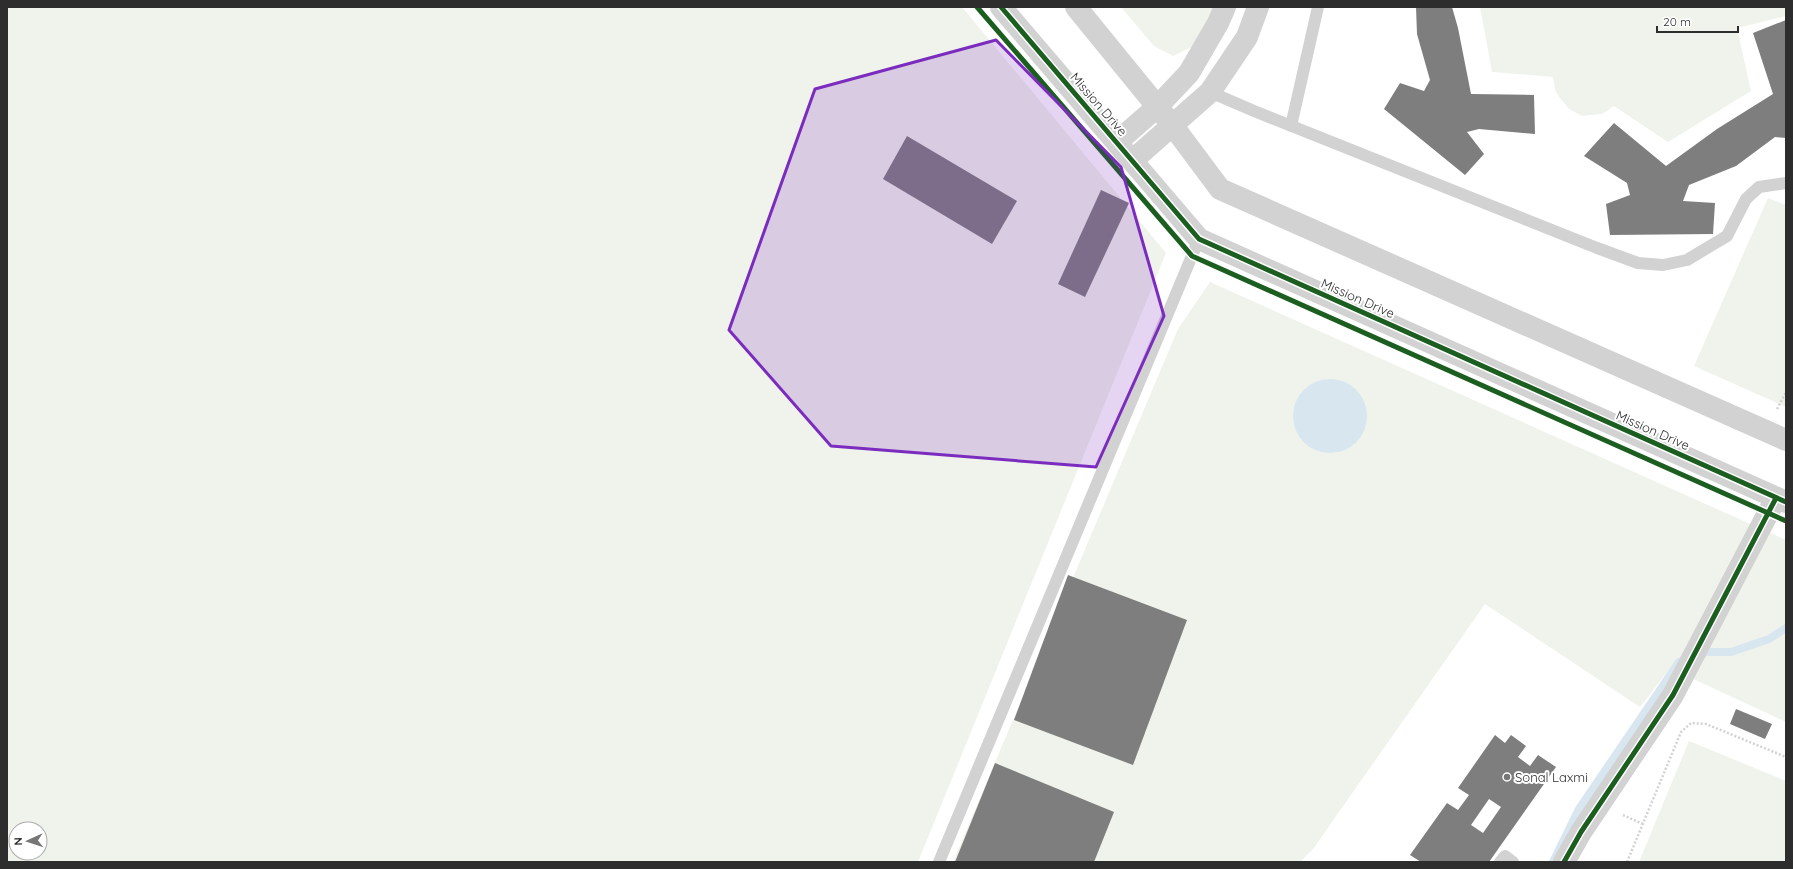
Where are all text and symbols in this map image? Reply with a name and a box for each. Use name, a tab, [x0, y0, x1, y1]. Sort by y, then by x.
scale bar	[1657, 8, 1738, 34]
text: 20 m	[1663, 14, 1691, 29]
street label: Mission Drive	[1067, 69, 1131, 139]
street label: Mission Drive	[1319, 275, 1397, 321]
street label: Mission Drive	[1614, 407, 1692, 453]
place label: Sonal Laxmi	[1515, 769, 1588, 785]
marker: Sonal Laxmi	[1502, 772, 1512, 782]
north arrow	[8, 821, 48, 861]
text: N	[11, 837, 25, 846]

